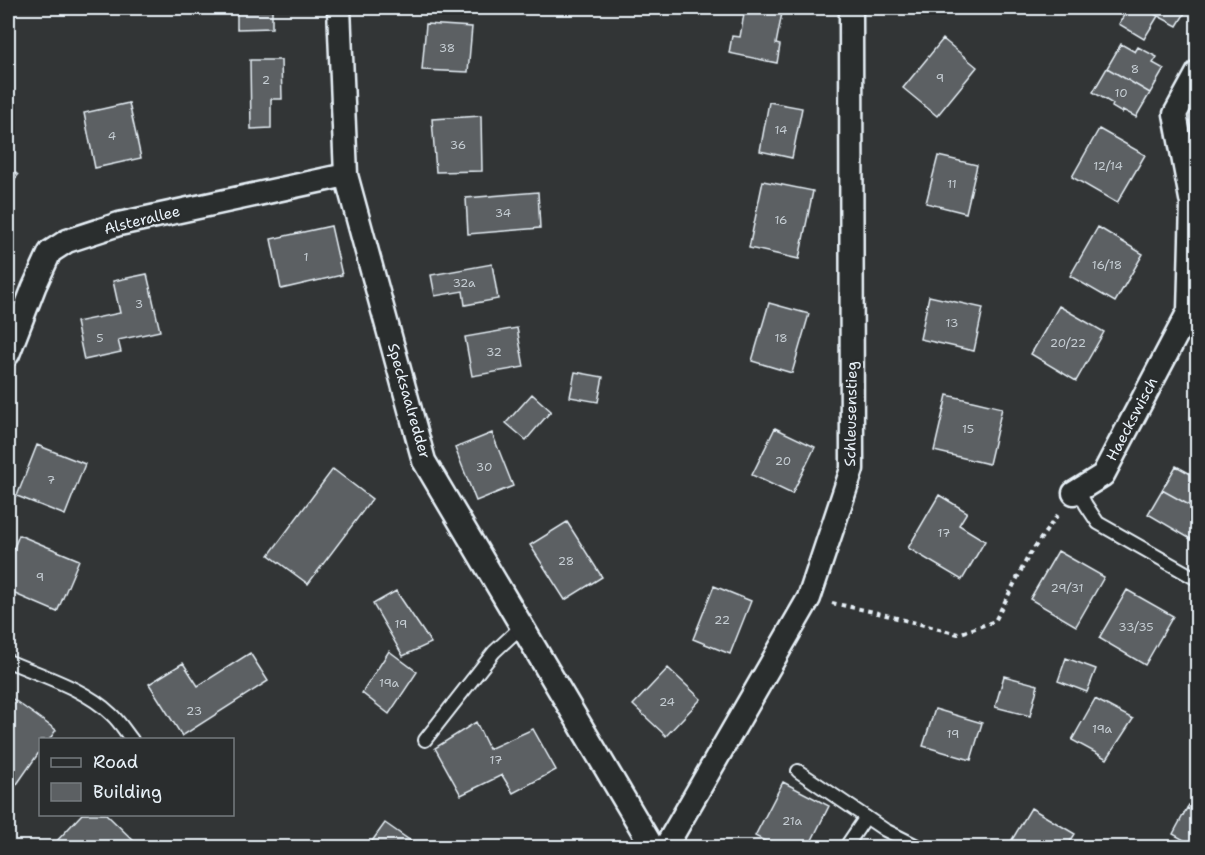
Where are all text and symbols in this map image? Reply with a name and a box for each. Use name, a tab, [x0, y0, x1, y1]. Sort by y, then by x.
house number: 38	[439, 40, 455, 56]
house number: 8	[1131, 61, 1139, 77]
house number: 9	[936, 70, 944, 86]
house number: 2	[262, 72, 270, 88]
house number: 10	[1114, 85, 1128, 101]
house number: 14	[775, 122, 787, 138]
house number: 4	[108, 128, 116, 144]
house number: 36	[450, 137, 466, 153]
house number: 12/14	[1093, 158, 1123, 174]
house number: 11	[947, 176, 957, 192]
street label: Alsterallee	[102, 201, 182, 239]
house number: 34	[495, 205, 511, 221]
house number: 16	[774, 212, 788, 228]
house number: 1	[303, 249, 309, 265]
house number: 16/18	[1092, 257, 1122, 273]
house number: 32a	[452, 275, 476, 291]
house number: 3	[135, 296, 143, 312]
house number: 13	[946, 315, 958, 331]
house number: 5	[96, 330, 104, 346]
house number: 18	[774, 330, 788, 346]
house number: 20/22	[1050, 335, 1086, 351]
street label: Specksaalredder	[383, 341, 435, 461]
house number: 32	[486, 344, 502, 360]
street label: Schleusenstieg	[840, 361, 862, 467]
street label: Haeckswisch	[1102, 374, 1162, 464]
house number: 15	[962, 421, 974, 437]
house number: 20	[775, 453, 791, 469]
house number: 30	[476, 459, 492, 475]
house number: 7	[47, 472, 55, 488]
house number: 17	[938, 525, 950, 541]
house number: 28	[558, 553, 574, 569]
house number: 9	[36, 569, 44, 585]
house number: 29/31	[1051, 580, 1083, 596]
house number: 22	[714, 612, 730, 628]
house number: 19	[395, 616, 407, 632]
house number: 33/35	[1118, 619, 1154, 635]
house number: 19a	[379, 675, 400, 691]
house number: 24	[659, 694, 675, 710]
house number: 23	[186, 703, 202, 719]
house number: 19a	[1092, 721, 1113, 737]
house number: 19	[947, 726, 959, 742]
legend	[39, 738, 234, 816]
text: Road	[93, 750, 138, 774]
house number: 17	[490, 752, 502, 768]
text: Building	[93, 780, 162, 804]
house number: 21a	[782, 813, 802, 829]

